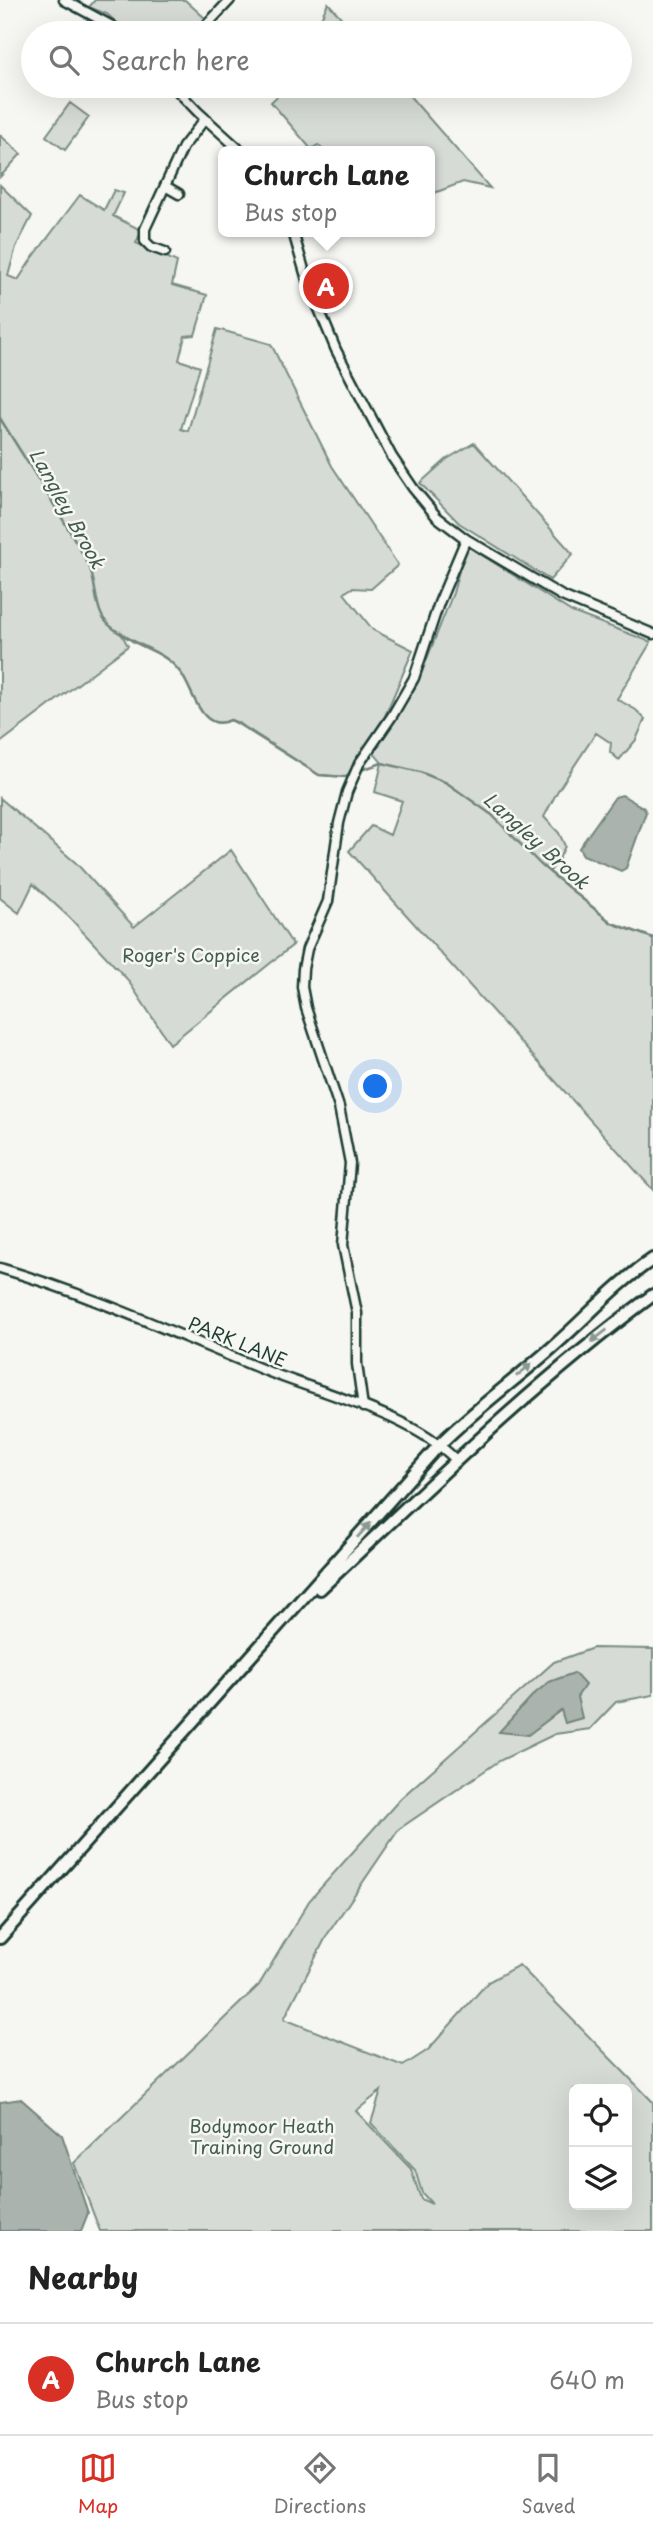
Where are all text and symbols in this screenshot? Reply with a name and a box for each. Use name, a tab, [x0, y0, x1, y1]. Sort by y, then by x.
search box	[21, 21, 632, 98]
text: Search here	[101, 40, 250, 79]
icon: search	[45, 41, 83, 79]
popup	[218, 146, 435, 237]
text: Church Lane	[244, 155, 409, 194]
text: Bus stop	[244, 194, 337, 229]
pin: A	[303, 260, 349, 312]
water label: Langley Brook	[23, 443, 113, 574]
water label: Langley Brook	[478, 785, 597, 896]
park label: Roger's Coppice	[122, 941, 260, 968]
your location	[358, 1069, 392, 1103]
street label: PARK LANE	[185, 1309, 291, 1373]
one-way arrow	[590, 1328, 607, 1343]
one-way arrow	[516, 1363, 533, 1378]
one-way arrow	[355, 1522, 371, 1539]
map controls	[569, 2084, 632, 2210]
button: locate	[569, 2084, 632, 2147]
park label: Bodymoor Heath Training Ground	[189, 2112, 335, 2160]
button: layers	[569, 2147, 632, 2210]
text: Nearby	[28, 2254, 138, 2299]
text: Church Lane	[95, 2342, 261, 2381]
text: A	[42, 2362, 60, 2397]
text: 640 m	[549, 2362, 625, 2397]
text: Bus stop	[95, 2381, 189, 2416]
tab: Map	[78, 2449, 118, 2519]
tab: Directions	[274, 2449, 366, 2519]
tab: Saved	[521, 2449, 575, 2519]

